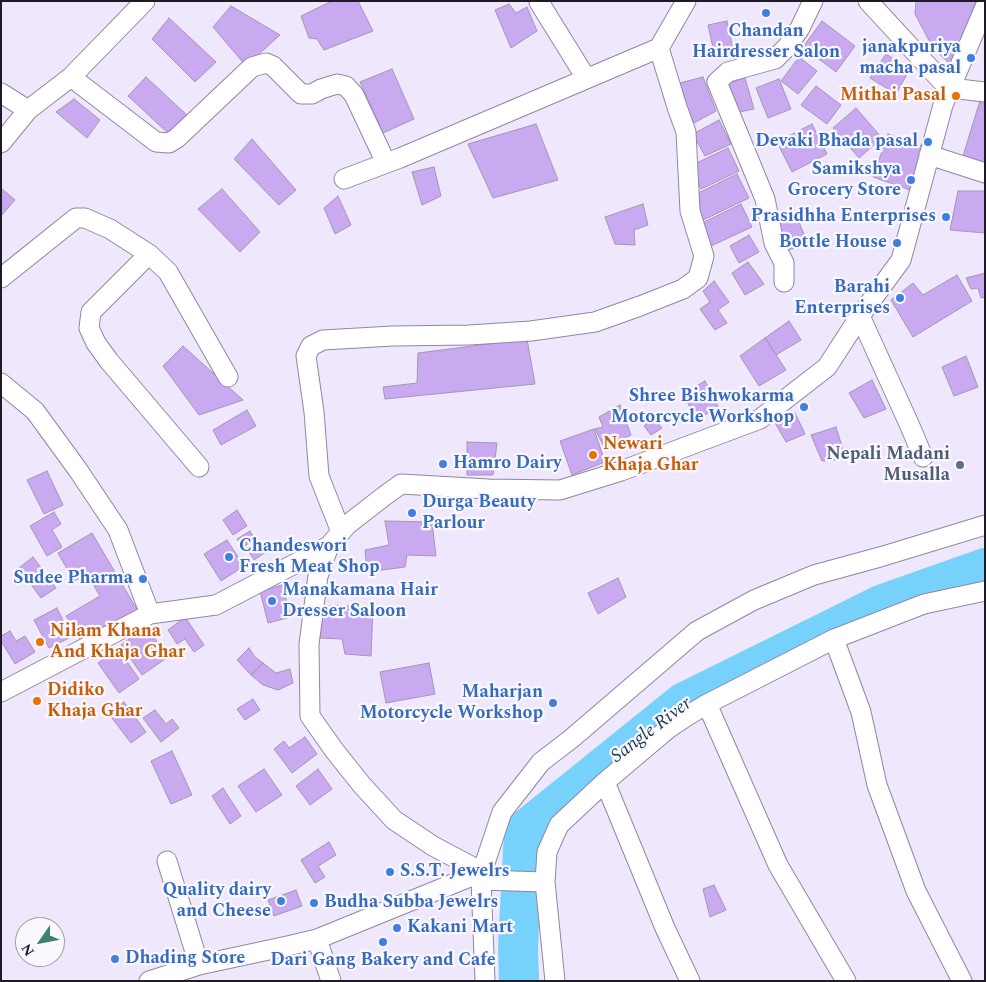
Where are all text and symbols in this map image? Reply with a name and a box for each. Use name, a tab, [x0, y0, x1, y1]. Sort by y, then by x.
marker: Chandan Hairdresser Salon	[760, 7, 772, 19]
place label: Chandan Hairdresser Salon	[692, 21, 840, 64]
place label: janakpuriya macha pasal	[859, 37, 961, 80]
marker: janakpuriya macha pasal	[965, 52, 977, 64]
place label: Mithai Pasal	[840, 85, 946, 107]
marker: Mithai Pasal	[950, 90, 962, 102]
place label: Devaki Bhada pasal	[755, 131, 918, 153]
marker: Devaki Bhada pasal	[922, 136, 934, 148]
place label: Samikshya Grocery Store	[788, 159, 901, 202]
marker: Samikshya Grocery Store	[905, 174, 917, 186]
place label: Prasidhha Enterprises	[751, 206, 936, 228]
marker: Prasidhha Enterprises	[940, 211, 952, 223]
place label: Bottle House	[779, 232, 887, 254]
marker: Bottle House	[891, 237, 903, 249]
place label: Barahi Enterprises	[794, 277, 890, 320]
marker: Barahi Enterprises	[894, 292, 906, 304]
place label: Shree Bishwokarma Motorcycle Workshop	[611, 386, 794, 428]
marker: Shree Bishwokarma Motorcycle Workshop	[798, 401, 810, 413]
place label: Newari Khaja Ghar	[603, 434, 698, 476]
place label: Nepali Madani Musalla	[826, 444, 950, 486]
marker: Newari Khaja Ghar	[587, 449, 599, 461]
place label: Hamro Dairy	[453, 453, 562, 475]
marker: Hamro Dairy	[437, 458, 449, 470]
marker: Nepali Madani Musalla	[954, 459, 966, 471]
place label: Durga Beauty Parlour	[422, 492, 536, 534]
marker: Durga Beauty Parlour	[406, 507, 418, 519]
place label: Chandeswori Fresh Meat Shop	[239, 536, 380, 578]
marker: Chandeswori Fresh Meat Shop	[223, 551, 235, 563]
place label: Sudee Pharma	[13, 568, 133, 590]
marker: Sudee Pharma	[137, 573, 149, 585]
place label: Manakamana Hair Dresser Saloon	[282, 580, 438, 622]
marker: Manakamana Hair Dresser Saloon	[266, 595, 278, 607]
place label: Nilam Khana And Khaja Ghar	[50, 621, 186, 664]
marker: Nilam Khana And Khaja Ghar	[34, 636, 46, 648]
place label: Didiko Khaja Ghar	[47, 680, 142, 722]
place label: Maharjan Motorcycle Workshop	[360, 682, 543, 724]
water label: Sangle River	[607, 693, 697, 769]
marker: Didiko Khaja Ghar	[31, 695, 43, 707]
marker: Maharjan Motorcycle Workshop	[547, 697, 559, 709]
place label: S.S.T. Jewelrs	[400, 861, 510, 883]
marker: S.S.T. Jewelrs	[384, 866, 396, 878]
place label: Quality dairy and Cheese	[163, 880, 271, 922]
place label: Budha Subba Jewelrs	[324, 892, 498, 914]
marker: Quality dairy and Cheese	[275, 895, 287, 907]
marker: Budha Subba Jewelrs	[308, 897, 320, 909]
north arrow	[15, 917, 65, 967]
place label: Kakani Mart	[407, 917, 513, 939]
marker: Kakani Mart	[391, 922, 403, 934]
marker: Dari Gang Bakery and Cafe	[377, 936, 389, 948]
text: N	[16, 939, 40, 960]
place label: Dhading Store	[125, 948, 245, 970]
place label: Dari Gang Bakery and Cafe	[270, 950, 496, 972]
marker: Dhading Store	[109, 953, 121, 965]

